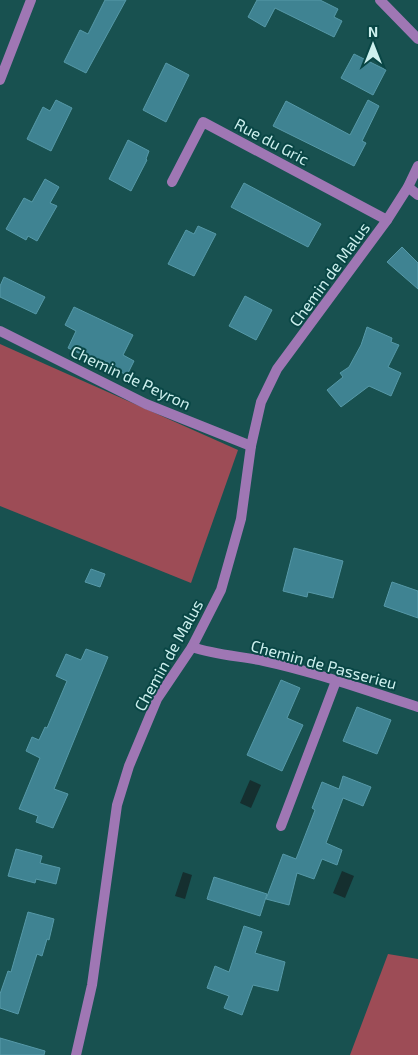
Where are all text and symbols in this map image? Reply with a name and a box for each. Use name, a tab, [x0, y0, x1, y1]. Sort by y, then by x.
north arrow	[348, 20, 398, 70]
text: N	[368, 23, 378, 40]
street label: Rue du Gric	[232, 114, 312, 169]
street label: Chemin de Malus	[285, 218, 373, 330]
street label: Chemin de Peyron	[68, 341, 194, 413]
street label: Chemin de Malus	[130, 596, 206, 714]
street label: Chemin de Passerieu	[249, 635, 399, 693]

